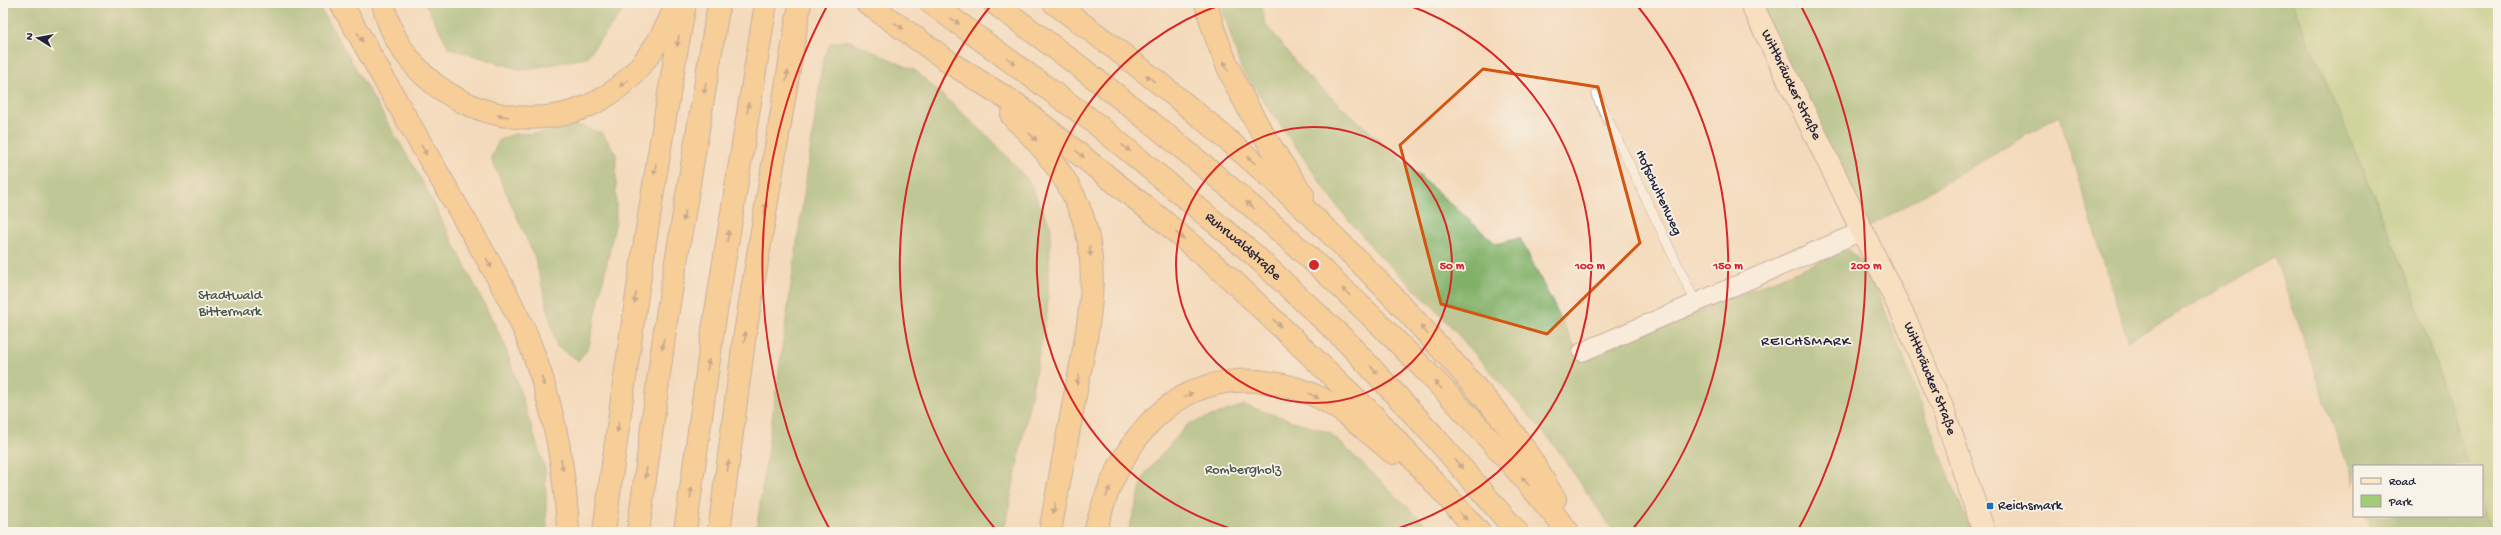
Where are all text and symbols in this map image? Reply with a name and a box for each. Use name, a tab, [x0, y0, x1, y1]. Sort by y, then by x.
one-way arrow	[950, 16, 960, 24]
north arrow	[18, 18, 58, 58]
one-way arrow	[894, 22, 904, 30]
street label: Wittbräucker Straße	[1757, 27, 1825, 143]
one-way arrow	[356, 31, 363, 43]
text: N	[24, 32, 37, 41]
one-way arrow	[674, 35, 680, 48]
one-way arrow	[1006, 57, 1016, 65]
one-way arrow	[1223, 59, 1229, 71]
one-way arrow	[784, 70, 790, 82]
one-way arrow	[1145, 73, 1156, 82]
one-way arrow	[618, 79, 629, 87]
one-way arrow	[702, 81, 708, 94]
one-way arrow	[746, 102, 752, 114]
one-way arrow	[497, 113, 509, 119]
one-way arrow	[1028, 132, 1038, 142]
one-way arrow	[421, 144, 428, 156]
one-way arrow	[1120, 144, 1131, 152]
street label: Hofschultenweg	[1631, 148, 1685, 238]
one-way arrow	[1075, 149, 1086, 158]
one-way arrow	[1246, 155, 1257, 164]
one-way arrow	[652, 163, 658, 176]
one-way arrow	[1244, 201, 1255, 210]
one-way arrow	[762, 202, 768, 214]
street label: Ruhrwaldstraße	[1201, 209, 1285, 285]
one-way arrow	[681, 210, 687, 222]
one-way arrow	[725, 230, 731, 242]
one-way arrow	[1175, 232, 1186, 241]
one-way arrow	[1086, 245, 1093, 257]
one-way arrow	[485, 257, 492, 268]
centre of rings	[1307, 258, 1321, 272]
text: 50 m	[1440, 260, 1465, 274]
text: 100 m	[1574, 260, 1605, 274]
text: 150 m	[1712, 260, 1743, 274]
text: 200 m	[1851, 260, 1882, 274]
park label: Stadtwald Bittermark	[198, 288, 264, 321]
one-way arrow	[1341, 288, 1351, 297]
one-way arrow	[632, 292, 638, 304]
one-way arrow	[1272, 318, 1282, 328]
street label: Wittbräucker Straße	[1899, 320, 1960, 438]
one-way arrow	[1420, 325, 1429, 336]
one-way arrow	[742, 331, 748, 343]
district label: REICHSMARK	[1761, 333, 1852, 351]
one-way arrow	[660, 338, 667, 350]
one-way arrow	[705, 359, 711, 371]
one-way arrow	[1369, 366, 1378, 375]
one-way arrow	[1075, 374, 1081, 386]
one-way arrow	[540, 375, 546, 387]
one-way arrow	[1433, 380, 1442, 390]
one-way arrow	[1183, 392, 1194, 398]
one-way arrow	[1308, 393, 1320, 400]
one-way arrow	[615, 421, 621, 433]
one-way arrow	[560, 459, 566, 471]
one-way arrow	[1454, 459, 1463, 469]
one-way arrow	[724, 460, 731, 472]
park label: Rombergholz	[1205, 462, 1282, 479]
legend	[2353, 465, 2483, 517]
one-way arrow	[643, 467, 649, 479]
one-way arrow	[1521, 475, 1530, 486]
text: Road	[2389, 476, 2416, 490]
one-way arrow	[1105, 486, 1111, 498]
one-way arrow	[688, 487, 694, 499]
text: Park	[2388, 496, 2414, 510]
place label: Reichsmark	[1998, 498, 2064, 515]
marker: Reichsmark	[1985, 501, 1995, 511]
one-way arrow	[1051, 502, 1057, 514]
one-way arrow	[1458, 511, 1467, 520]

